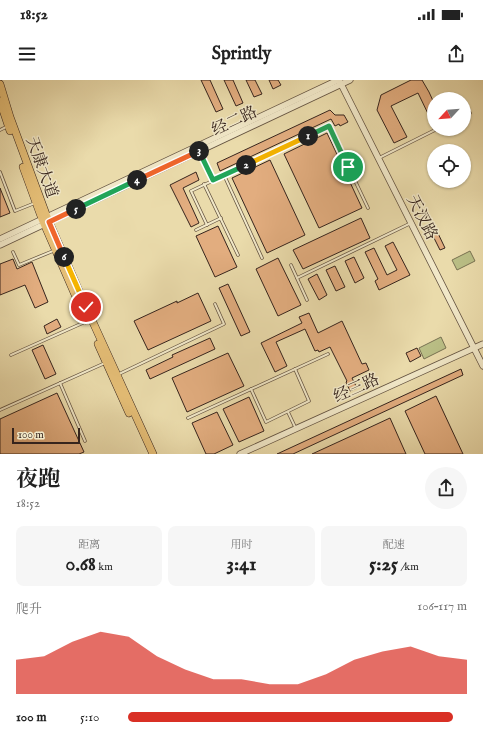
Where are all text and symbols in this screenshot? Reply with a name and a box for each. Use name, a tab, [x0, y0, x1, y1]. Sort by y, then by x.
text: 18:52	[20, 5, 48, 24]
icon: menu	[16, 43, 38, 65]
text: Sprintly	[212, 43, 271, 66]
icon: share	[445, 43, 467, 65]
north arrow	[427, 92, 471, 136]
map controls	[427, 92, 471, 188]
street label: 经二路	[209, 103, 261, 141]
pin: 1	[298, 126, 318, 146]
text: 1	[306, 129, 310, 143]
street label: 天康大道	[21, 134, 61, 201]
pin: 3	[189, 141, 209, 161]
text: 3	[197, 144, 201, 158]
button: locate	[427, 144, 471, 188]
pin	[331, 150, 365, 184]
pin: 2	[236, 155, 256, 175]
icon: arrive	[337, 156, 359, 178]
text: 2	[243, 158, 249, 172]
pin: 4	[127, 170, 147, 190]
text: 4	[134, 173, 140, 187]
street label: 天汊路	[401, 192, 441, 244]
pin: 5	[66, 199, 86, 219]
text: 5	[74, 202, 78, 216]
pin: 6	[54, 247, 74, 267]
text: 6	[62, 250, 66, 264]
pin	[69, 290, 103, 324]
icon: check	[75, 296, 97, 318]
street label: 经三路	[331, 370, 383, 408]
scale bar	[12, 426, 80, 445]
text: 100 m	[18, 428, 44, 442]
text: 夜跑	[16, 466, 60, 494]
button: share	[425, 467, 467, 509]
text: 18:52	[16, 495, 40, 512]
text: 距离	[78, 538, 100, 552]
text: 用时	[230, 538, 252, 552]
text: 配速	[383, 538, 405, 552]
text: 0.68	[66, 552, 96, 577]
text: 3:41	[226, 552, 256, 577]
text: 5:25	[369, 552, 398, 577]
text: km	[96, 560, 113, 574]
text: /km	[398, 560, 419, 574]
text: 106–117 m	[417, 598, 467, 615]
text: 爬升	[16, 601, 42, 618]
text: 100 m	[16, 709, 46, 726]
text: 5:10	[80, 709, 99, 726]

